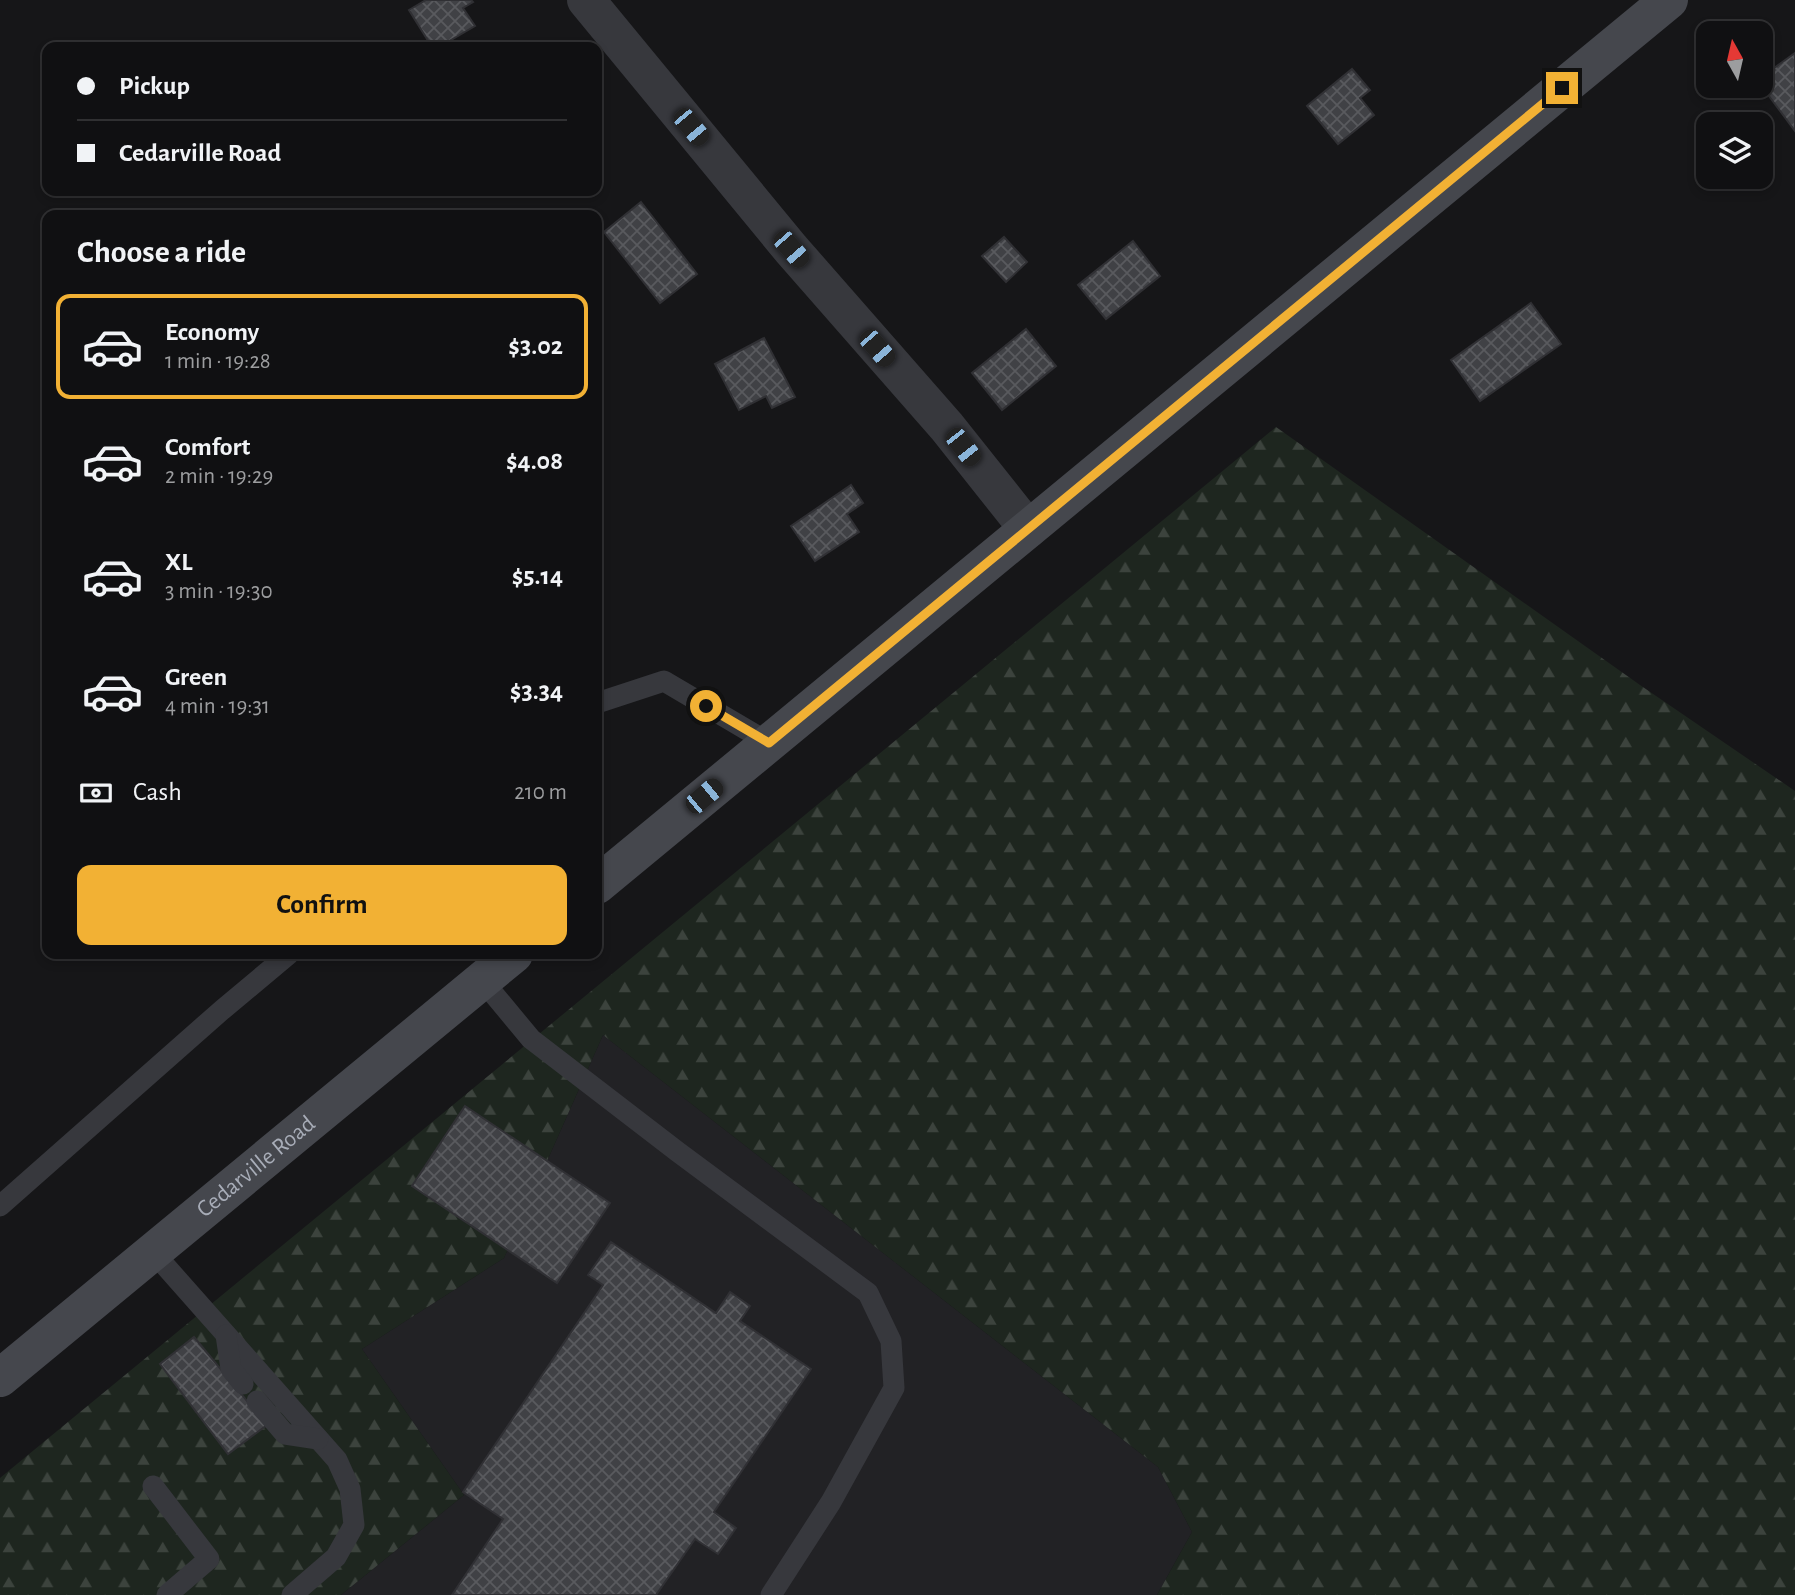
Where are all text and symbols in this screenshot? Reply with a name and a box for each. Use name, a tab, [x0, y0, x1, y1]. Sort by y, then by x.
north arrow	[1696, 21, 1773, 98]
map controls	[1696, 21, 1773, 189]
route end	[1546, 72, 1578, 104]
text: Pickup	[119, 73, 190, 99]
car	[670, 104, 713, 150]
button: layers	[1696, 112, 1773, 189]
text: Cedarville Road	[119, 140, 281, 166]
car	[770, 226, 813, 272]
text: Choose a ride	[77, 236, 246, 268]
icon: car	[81, 315, 144, 378]
text: Economy	[165, 319, 259, 345]
car	[856, 325, 899, 371]
text: $3.02	[508, 333, 563, 359]
text: 1 min · 19:28	[165, 350, 271, 373]
car	[942, 424, 985, 470]
icon: car	[81, 430, 144, 493]
text: Comfort	[165, 434, 250, 460]
text: $4.08	[506, 448, 563, 474]
text: 2 min · 19:29	[165, 465, 273, 488]
icon: car	[81, 545, 144, 608]
text: XL	[165, 549, 192, 575]
text: $5.14	[512, 563, 563, 589]
text: 3 min · 19:30	[165, 580, 273, 603]
icon: car	[81, 660, 144, 723]
text: Green	[165, 664, 227, 690]
text: $3.34	[510, 678, 563, 704]
route start	[690, 690, 722, 722]
text: 4 min · 19:31	[165, 695, 270, 718]
icon: cash	[77, 774, 115, 812]
car	[682, 774, 727, 818]
text: Cash	[133, 779, 182, 805]
text: 210 m	[514, 781, 567, 804]
button: Confirm	[77, 865, 567, 945]
street label: Cedarville Road	[193, 1111, 320, 1222]

